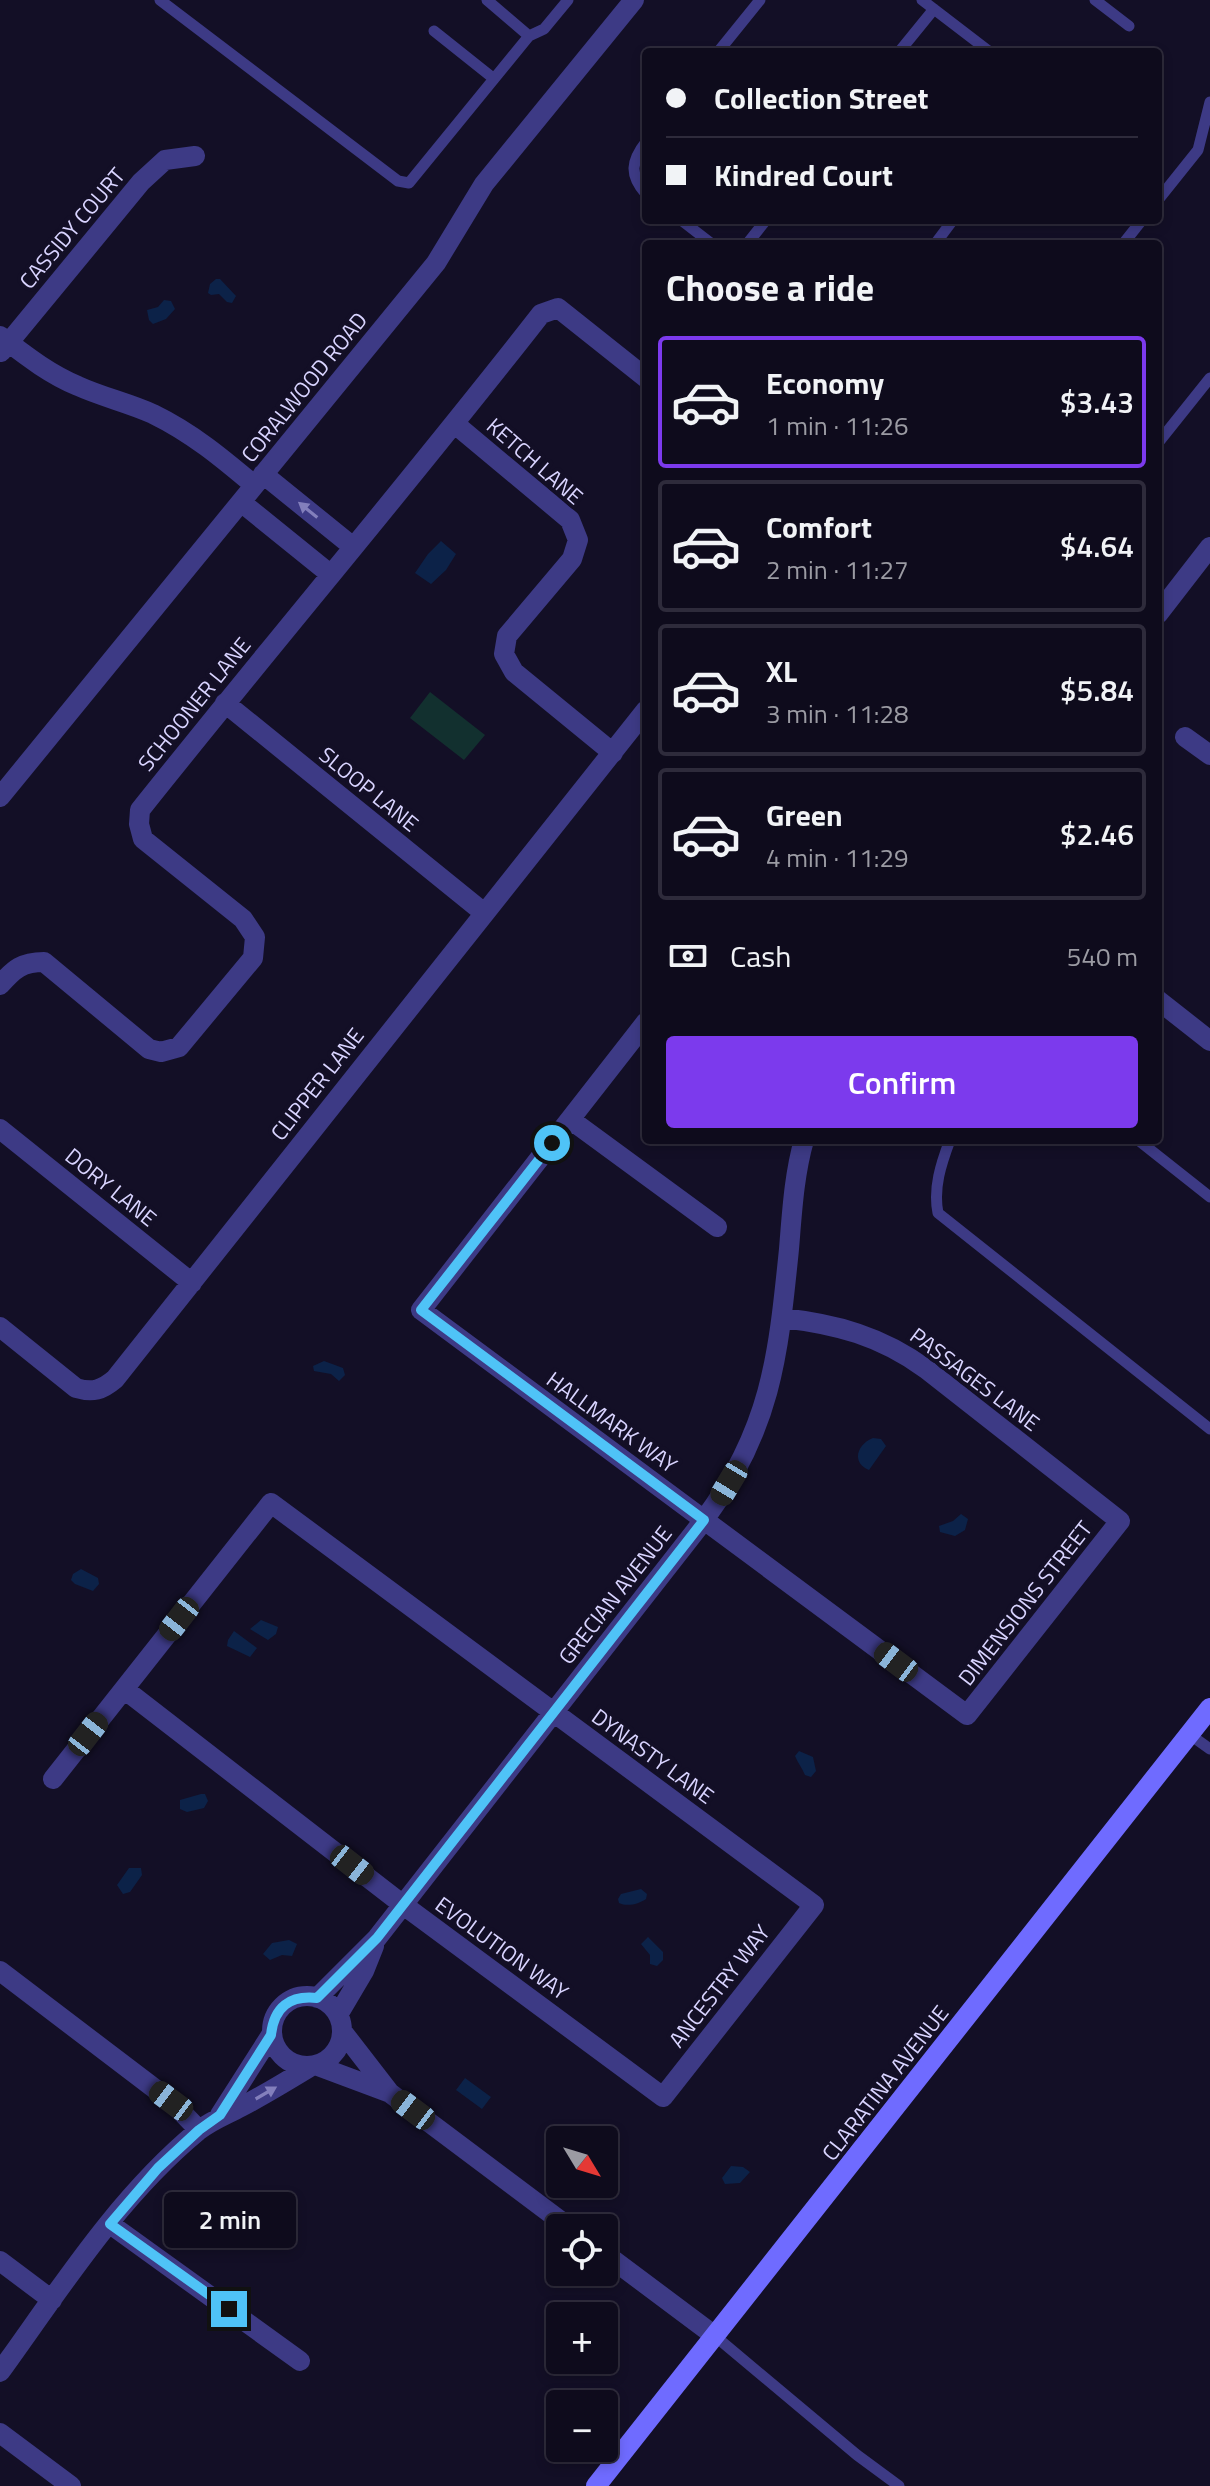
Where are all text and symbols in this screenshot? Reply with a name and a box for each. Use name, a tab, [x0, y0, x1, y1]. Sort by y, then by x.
text: Collection Street	[714, 75, 928, 121]
text: Kindred Court	[714, 152, 893, 198]
street label: CASSIDY COURT	[11, 159, 133, 296]
text: Choose a ride	[666, 260, 874, 315]
street label: CORALWOOD ROAD	[233, 304, 375, 470]
text: Economy	[766, 360, 884, 406]
icon: car	[670, 366, 742, 438]
text: $3.43	[1060, 379, 1134, 425]
text: 1 min · 11:26	[766, 406, 909, 445]
street label: KETCH LANE	[479, 409, 591, 513]
one-way arrow	[298, 502, 318, 519]
text: Comfort	[766, 504, 872, 550]
icon: car	[670, 510, 742, 582]
text: $4.64	[1060, 523, 1134, 569]
text: 2 min · 11:27	[766, 550, 909, 589]
street label: SCHOONER LANE	[129, 630, 259, 778]
text: XL	[766, 648, 797, 694]
icon: car	[670, 654, 742, 726]
text: $5.84	[1060, 667, 1134, 713]
text: 3 min · 11:28	[766, 694, 909, 733]
street label: SLOOP LANE	[312, 738, 426, 840]
text: Green	[766, 792, 843, 838]
icon: car	[670, 798, 742, 870]
text: $2.46	[1060, 811, 1134, 857]
text: 4 min · 11:29	[766, 838, 909, 877]
text: Cash	[730, 933, 791, 979]
icon: cash	[666, 934, 710, 978]
text: 540 m	[1067, 937, 1138, 976]
street label: CLIPPER LANE	[262, 1020, 372, 1148]
button: Confirm	[666, 1036, 1138, 1128]
route start	[534, 1125, 570, 1161]
street label: DORY LANE	[58, 1139, 164, 1235]
street label: PASSAGES LANE	[903, 1319, 1047, 1439]
street label: HALLMARK WAY	[540, 1363, 685, 1481]
car	[706, 1456, 752, 1510]
street label: DIMENSIONS STREET	[950, 1513, 1101, 1693]
street label: GRECIAN AVENUE	[550, 1518, 680, 1672]
car	[155, 1593, 203, 1645]
car	[870, 1638, 922, 1686]
street label: DYNASTY LANE	[585, 1700, 721, 1812]
car	[64, 1708, 112, 1760]
car	[326, 1841, 378, 1889]
street label: EVOLUTION WAY	[428, 1888, 576, 2008]
street label: ANCESTRY WAY	[660, 1917, 778, 2055]
street label: CLARATINA AVENUE	[813, 1998, 957, 2168]
car	[145, 2077, 197, 2125]
one-way arrow	[255, 2086, 277, 2100]
car	[387, 2086, 439, 2134]
north arrow	[546, 2126, 618, 2198]
map controls	[546, 2126, 618, 2462]
callout: 2 min	[163, 2193, 295, 2249]
text: 2 min	[199, 2200, 261, 2239]
button: locate	[546, 2214, 618, 2286]
route end	[211, 2291, 247, 2327]
button: +	[546, 2302, 618, 2374]
button: −	[546, 2390, 618, 2462]

